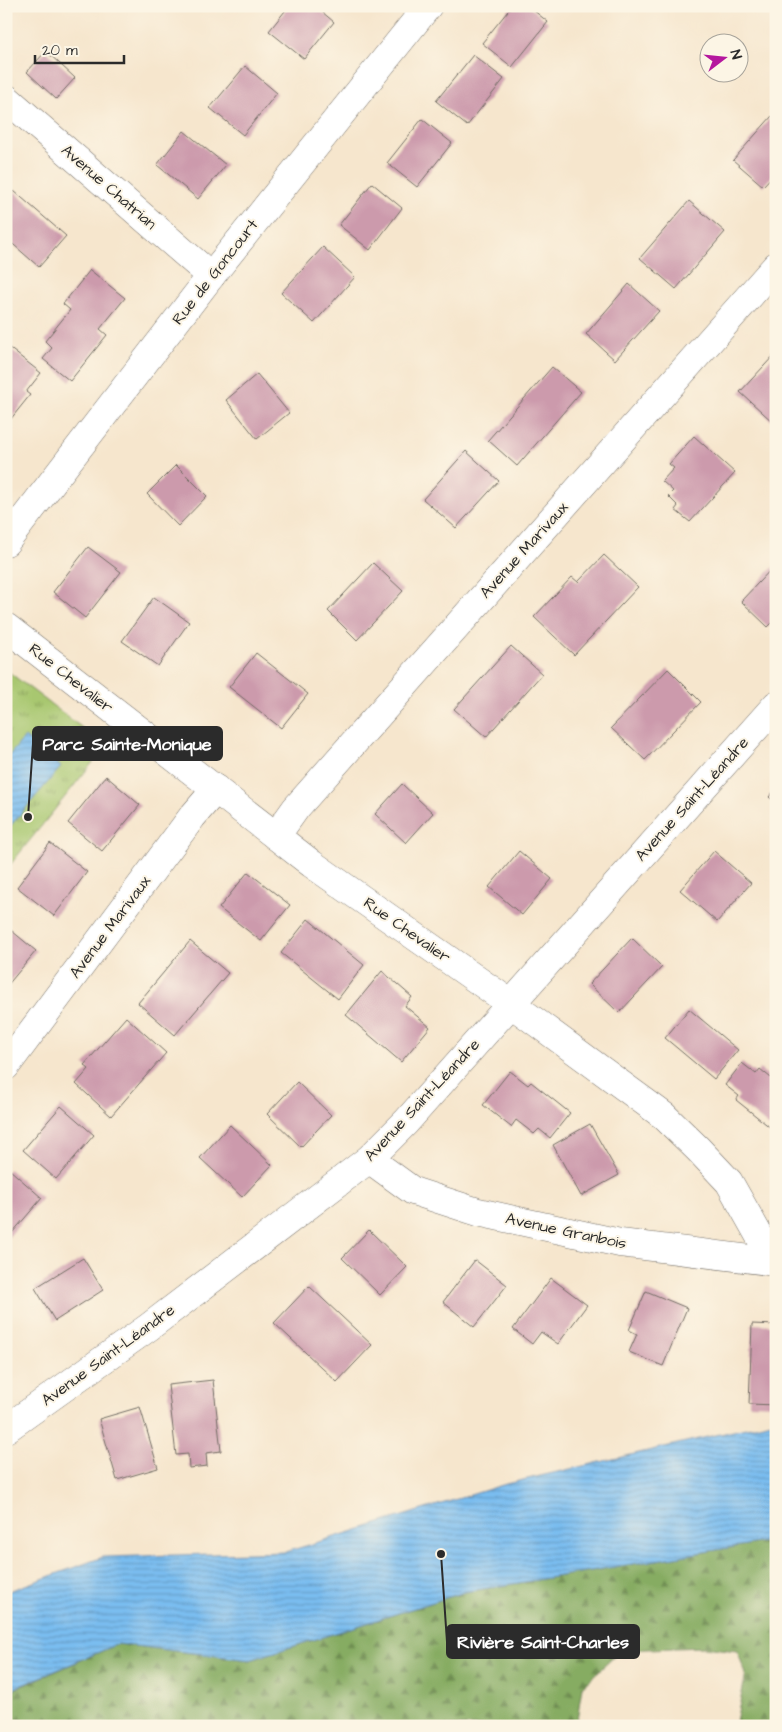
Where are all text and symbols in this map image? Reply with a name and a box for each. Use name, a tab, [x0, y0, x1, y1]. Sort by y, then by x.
scale bar	[35, 32, 124, 64]
north arrow	[700, 32, 750, 82]
text: 20 m	[42, 40, 78, 61]
text: N	[725, 48, 746, 62]
street label: Avenue Chatrian	[57, 139, 161, 235]
street label: Rue de Goncourt	[167, 214, 264, 329]
street label: Avenue Marivaux	[475, 497, 574, 603]
street label: Rue Chevalier	[24, 638, 118, 718]
callout: Parc Sainte-Monique	[33, 727, 222, 760]
text: Parc Sainte-Monique	[42, 732, 212, 757]
street label: Avenue Saint-Léandre	[630, 732, 754, 866]
street label: Avenue Marivaux	[64, 871, 156, 983]
street label: Rue Chevalier	[359, 892, 455, 968]
street label: Avenue Saint-Léandre	[359, 1034, 485, 1166]
street label: Avenue Granbois	[504, 1207, 628, 1255]
street label: Avenue Saint-Léandre	[37, 1299, 180, 1411]
callout: Rivière Saint-Charles	[447, 1625, 639, 1658]
text: Rivière Saint-Charles	[457, 1630, 629, 1655]

